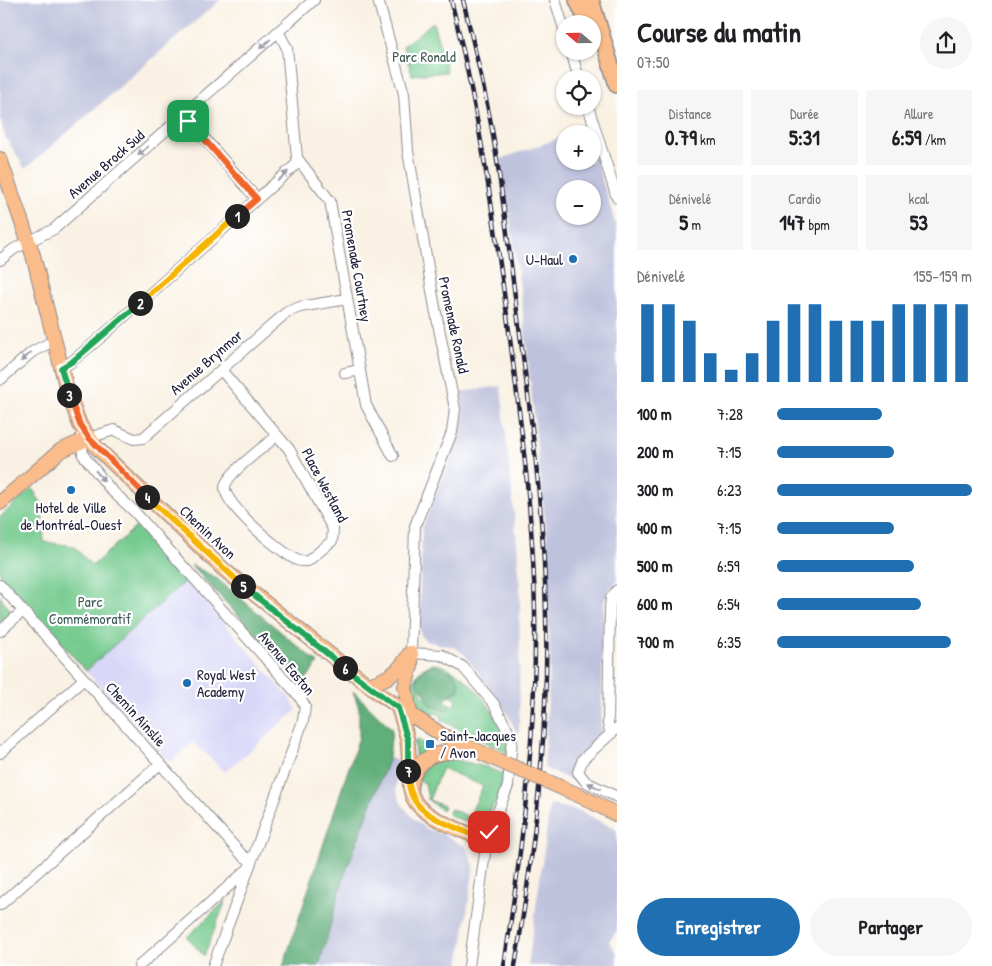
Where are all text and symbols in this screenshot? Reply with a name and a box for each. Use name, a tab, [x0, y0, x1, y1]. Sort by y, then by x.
text: Course du matin	[637, 13, 801, 51]
north arrow	[556, 15, 601, 60]
map controls	[556, 15, 601, 225]
button: share	[920, 17, 972, 69]
one-way arrow	[259, 38, 271, 49]
park label: Parc Ronald	[392, 46, 456, 67]
text: 07:50	[637, 51, 670, 73]
button: locate	[556, 70, 601, 115]
pin	[167, 100, 209, 142]
text: Distance	[669, 104, 712, 123]
text: Durée	[790, 104, 819, 123]
text: Allure	[904, 104, 934, 123]
icon: arrive	[174, 107, 202, 135]
text: 0.79	[665, 123, 697, 152]
text: 5:31	[789, 123, 820, 152]
text: 6:59	[892, 123, 922, 152]
street label: Avenue Brock Sud	[63, 125, 149, 203]
button: +	[556, 125, 601, 170]
text: km	[697, 130, 715, 149]
text: /km	[922, 130, 946, 149]
one-way arrow	[137, 145, 149, 157]
one-way arrow	[276, 170, 288, 182]
button: −	[556, 180, 601, 225]
text: Dénivelé	[669, 189, 711, 208]
text: Cardio	[788, 189, 821, 208]
text: kcal	[909, 189, 929, 208]
pin: 1	[224, 204, 250, 228]
text: 1	[235, 207, 240, 226]
street label: Promenade Courtney	[337, 208, 377, 324]
text: 5	[679, 208, 688, 237]
text: 147	[779, 208, 805, 237]
text: 53	[910, 208, 928, 237]
text: m	[688, 215, 701, 234]
text: bpm	[805, 215, 830, 234]
place label: U-Haul	[526, 249, 563, 270]
marker: U-Haul	[567, 253, 579, 265]
text: Dénivelé	[637, 265, 685, 287]
text: 155–159 m	[913, 265, 972, 287]
street label: Promenade Ronald	[433, 275, 475, 375]
pin: 2	[128, 290, 152, 316]
text: 2	[137, 294, 144, 313]
street label: Avenue Brynmor	[165, 324, 247, 399]
one-way arrow	[19, 352, 32, 363]
pin: 3	[56, 382, 82, 408]
text: 3	[66, 386, 73, 405]
text: 100 m	[637, 403, 672, 425]
text: 7:28	[717, 403, 743, 425]
text: 200 m	[637, 441, 673, 463]
text: 7:15	[717, 441, 741, 463]
street label: Place Westland	[297, 444, 353, 526]
one-way arrow	[94, 469, 105, 482]
text: 300 m	[637, 479, 673, 501]
text: 6:23	[717, 479, 742, 501]
marker: Hotel de Ville de Montréal-Ouest	[65, 484, 77, 496]
pin: 4	[134, 484, 160, 510]
text: 4	[145, 488, 150, 507]
place label: Hotel de Ville de Montréal-Ouest	[20, 497, 122, 535]
street label: Chemin Avon	[175, 500, 241, 564]
text: 400 m	[637, 517, 672, 539]
text: 7:15	[717, 517, 741, 539]
text: 500 m	[637, 555, 673, 577]
text: 6:59	[717, 555, 740, 577]
pin: 5	[230, 574, 256, 598]
text: 5	[241, 577, 246, 596]
park label: Parc Commémoratif	[49, 591, 132, 629]
text: 600 m	[637, 593, 672, 615]
text: 6:54	[717, 593, 740, 615]
street label: Avenue Easton	[254, 626, 320, 700]
text: 700 m	[637, 631, 674, 653]
text: 6:35	[717, 631, 741, 653]
pin: 6	[332, 656, 358, 680]
text: 6	[343, 659, 348, 678]
place label: Royal West Academy	[197, 664, 257, 702]
street label: Chemin Ainslie	[101, 677, 171, 751]
marker: Royal West Academy	[181, 677, 193, 689]
place label: Saint-Jacques / Avon	[440, 725, 516, 763]
marker: Saint-Jacques / Avon	[424, 738, 436, 750]
pin: 7	[396, 758, 420, 784]
text: 7	[405, 762, 412, 781]
one-way arrow	[587, 782, 602, 790]
pin	[468, 811, 510, 853]
icon: check	[475, 818, 503, 846]
button: Enregistrer	[637, 898, 800, 956]
button: Partager	[810, 898, 972, 956]

